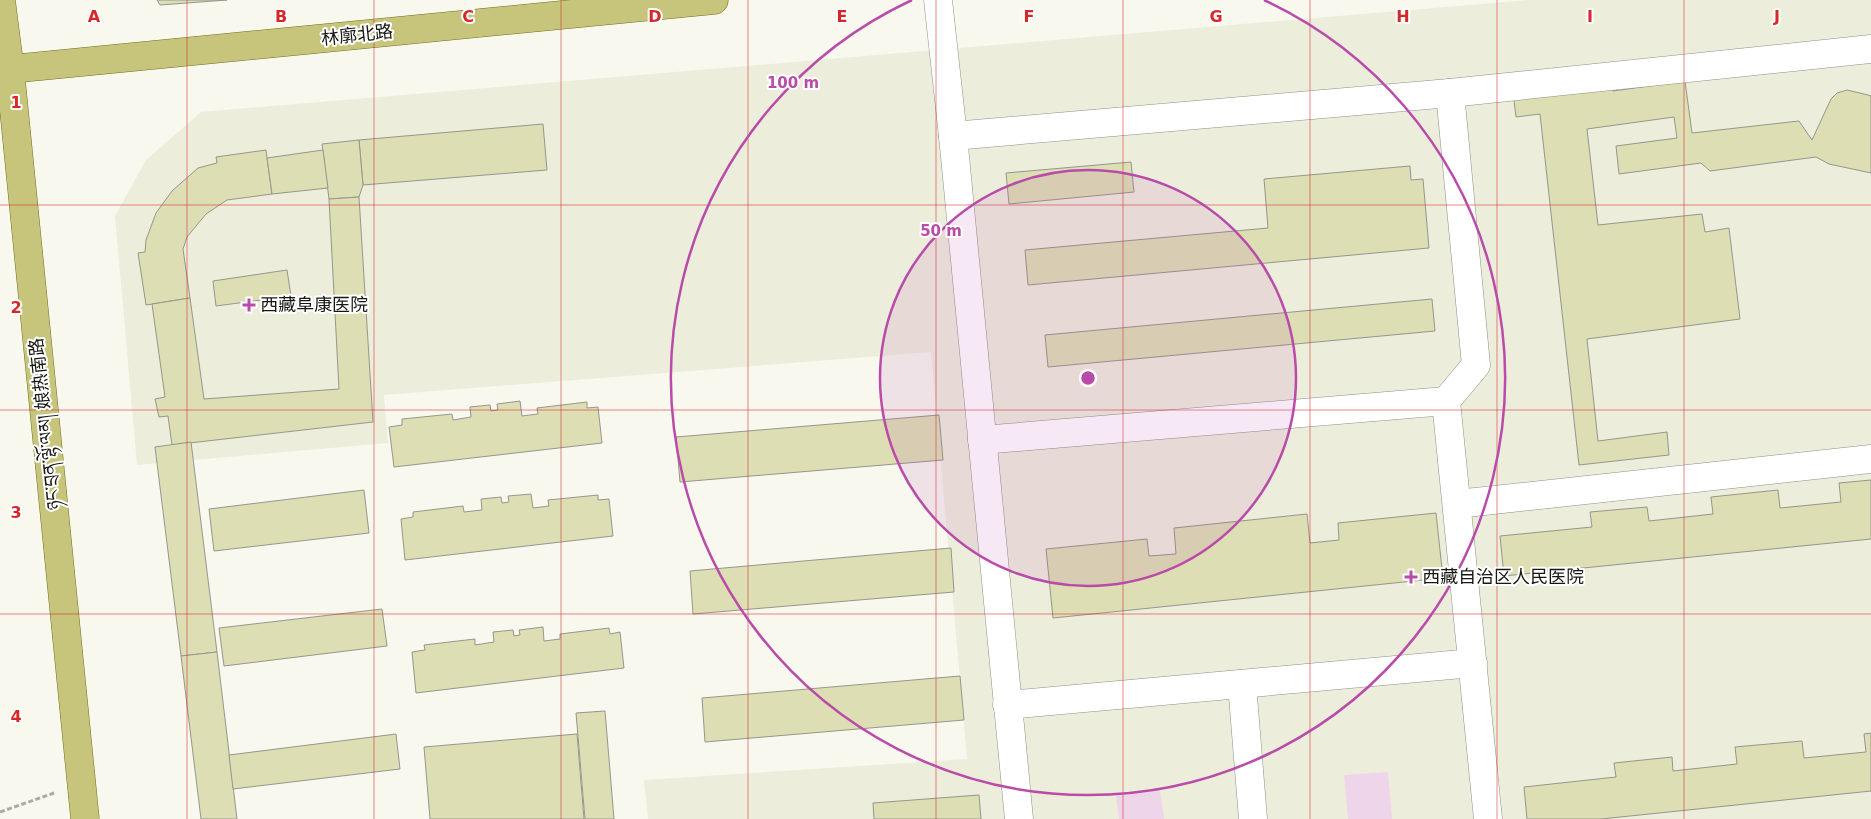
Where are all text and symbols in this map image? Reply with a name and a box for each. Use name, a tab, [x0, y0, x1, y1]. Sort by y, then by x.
text: A	[88, 7, 101, 26]
text: B	[275, 7, 287, 26]
text: C	[462, 7, 474, 26]
text: D	[648, 7, 662, 26]
text: E	[837, 7, 847, 26]
text: F	[1024, 7, 1034, 26]
text: G	[1209, 7, 1223, 26]
text: H	[1396, 7, 1410, 26]
text: I	[1587, 7, 1593, 26]
text: J	[1773, 7, 1780, 26]
street label: 林廓北路	[320, 20, 394, 49]
text: 100 m	[767, 74, 819, 92]
text: 1	[10, 93, 22, 112]
text: 50 m	[920, 222, 962, 240]
place label: 西藏阜康医院	[260, 294, 368, 315]
text: 2	[10, 298, 22, 317]
marker: 西藏阜康医院	[242, 298, 256, 312]
street label: ཉང་བྲན་ལྷོ་ལམ། 娘热南路	[22, 336, 69, 512]
centre of rings	[1079, 369, 1097, 387]
text: 3	[10, 503, 22, 522]
place label: 西藏自治区人民医院	[1422, 566, 1584, 587]
marker: 西藏自治区人民医院	[1404, 570, 1418, 584]
text: 4	[10, 707, 22, 726]

